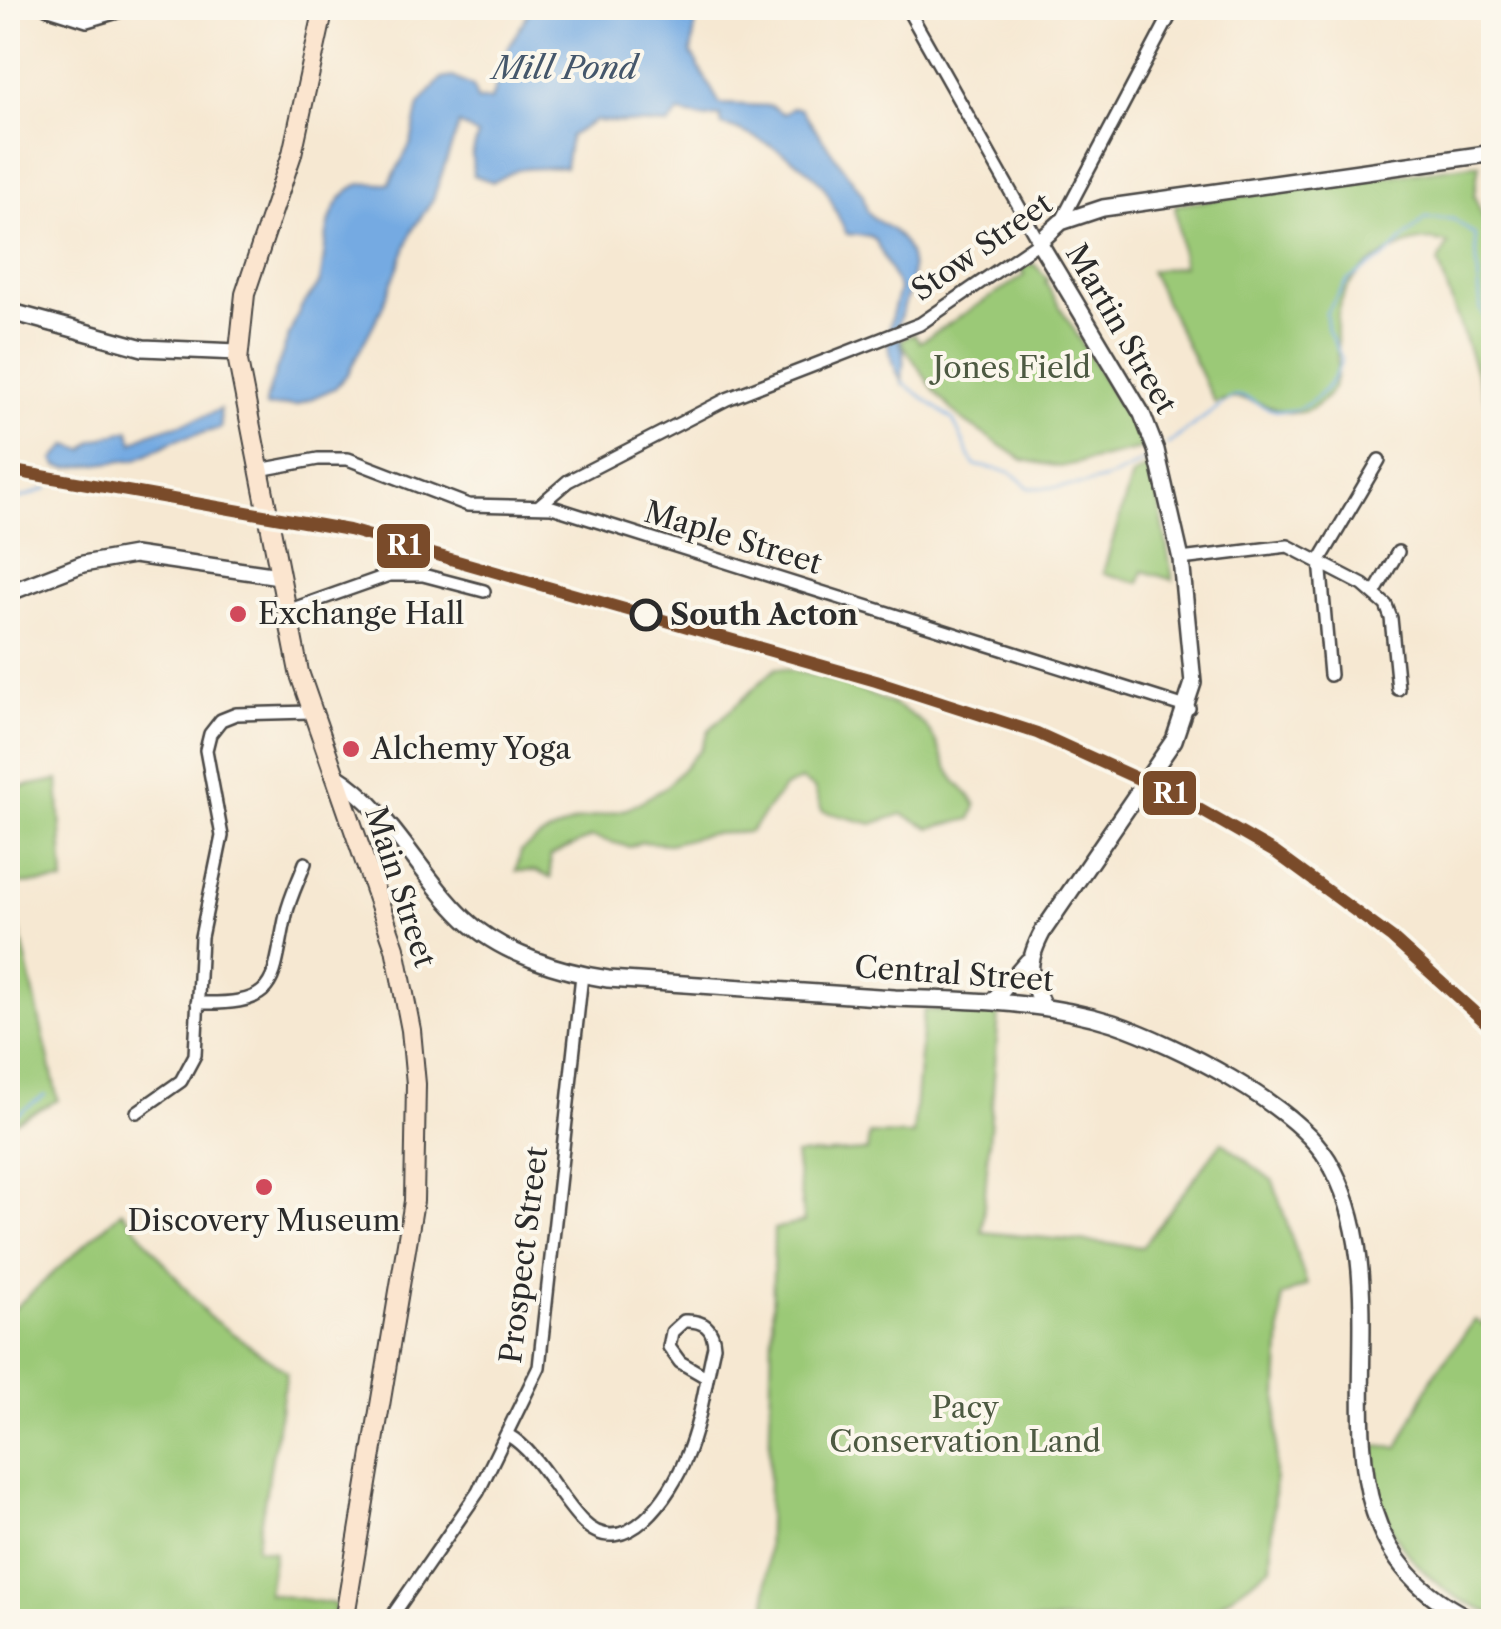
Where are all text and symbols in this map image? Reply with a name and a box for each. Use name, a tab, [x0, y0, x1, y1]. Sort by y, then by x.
water label: Mill Pond	[489, 48, 640, 87]
street label: Stow Street	[904, 184, 1059, 308]
street label: Martin Street	[1058, 237, 1185, 421]
park label: Jones Field	[929, 349, 1091, 386]
street label: Maple Street	[640, 493, 826, 582]
line badge: R1	[375, 522, 432, 570]
text: R1	[386, 528, 422, 562]
place label: Exchange Hall	[258, 595, 464, 632]
place label: South Acton	[670, 596, 859, 633]
marker: South Acton	[631, 600, 661, 630]
marker: Exchange Hall	[227, 603, 249, 625]
place label: Alchemy Yoga	[370, 730, 571, 767]
marker: Alchemy Yoga	[340, 738, 362, 760]
line badge: R1	[1141, 769, 1198, 817]
text: R1	[1152, 776, 1188, 810]
street label: Main Street	[357, 802, 444, 972]
street label: Central Street	[853, 948, 1055, 999]
street label: Prospect Street	[492, 1144, 555, 1365]
marker: Discovery Museum	[253, 1176, 275, 1198]
place label: Discovery Museum	[128, 1202, 401, 1239]
park label: Pacy Conservation Land	[829, 1389, 1101, 1460]

